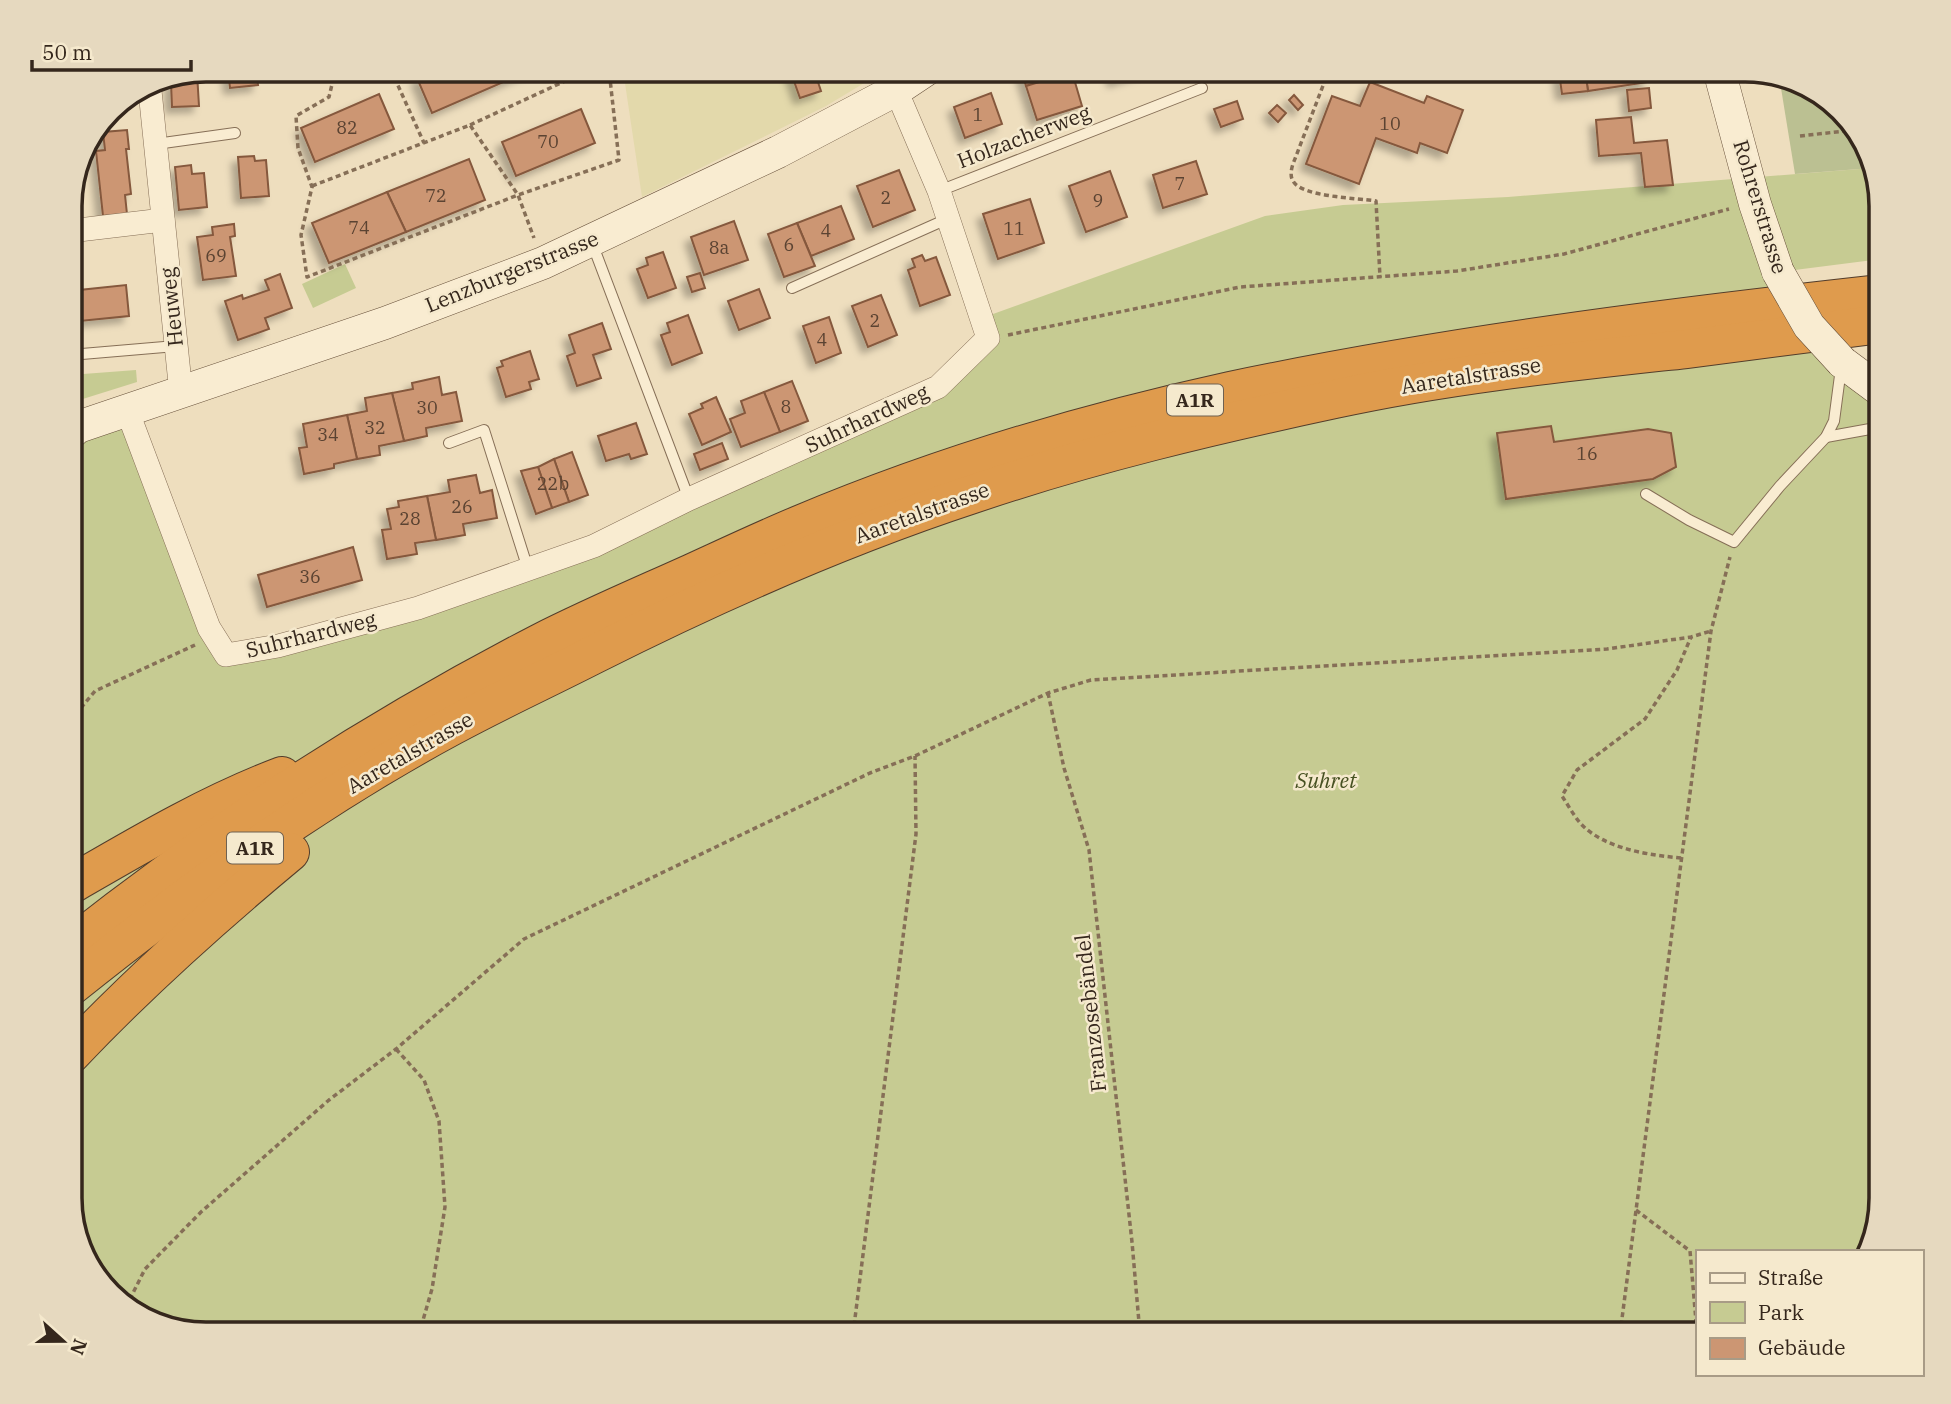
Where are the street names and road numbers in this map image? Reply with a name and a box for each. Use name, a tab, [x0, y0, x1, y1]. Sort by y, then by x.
street label: Holzacherweg	[953, 98, 1095, 174]
street label: Rohrerstrasse	[1727, 136, 1795, 277]
street label: Lenzburgerstrasse	[421, 224, 602, 319]
street label: Heuweg	[153, 265, 189, 348]
street label: Aaretalstrasse	[1399, 350, 1543, 400]
street label: Suhrhardweg	[800, 377, 933, 459]
road number: A1R	[1167, 384, 1223, 416]
street label: Aaretalstrasse	[850, 475, 993, 549]
street label: Suhrhardweg	[243, 604, 379, 664]
street label: Aaretalstrasse	[341, 705, 478, 800]
road number: A1R	[227, 832, 283, 863]
street label: Franzosebändel	[1068, 933, 1112, 1093]

